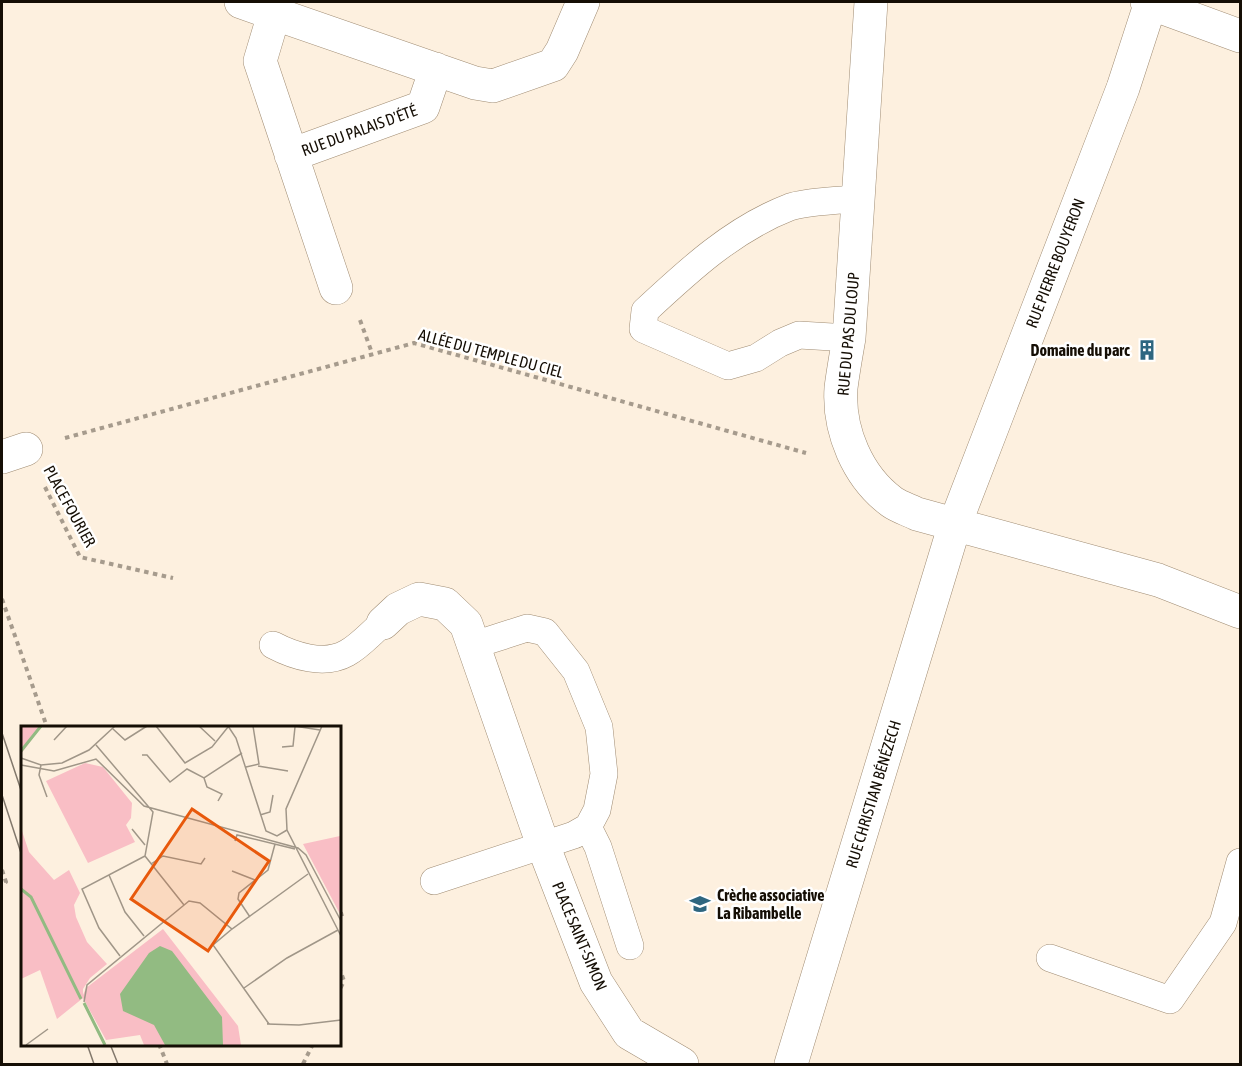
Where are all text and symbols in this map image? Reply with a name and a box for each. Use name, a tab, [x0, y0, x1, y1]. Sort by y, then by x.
street label: RUE DU PALAIS D'ÉTÉ	[299, 101, 419, 159]
street label: RUE PIERRE BOUYERON	[1022, 196, 1088, 330]
street label: RUE DU PAS DU LOUP	[834, 271, 862, 397]
street label: ALLÉE DU TEMPLE DU CIEL	[417, 325, 566, 381]
building icon: Domaine du parc	[1135, 338, 1159, 362]
place label: Domaine du parc	[1030, 341, 1130, 359]
street label: PLACE FOURIER	[40, 462, 100, 550]
street label: RUE CHRISTIAN BÉNÉZECH	[842, 718, 904, 870]
inset map	[21, 726, 340, 1045]
street label: PLACE SAINT-SIMON	[549, 879, 611, 993]
place label: Crèche associative La Ribambelle	[717, 886, 825, 922]
school or university icon: Crèche associative La Ribambelle	[688, 892, 712, 916]

